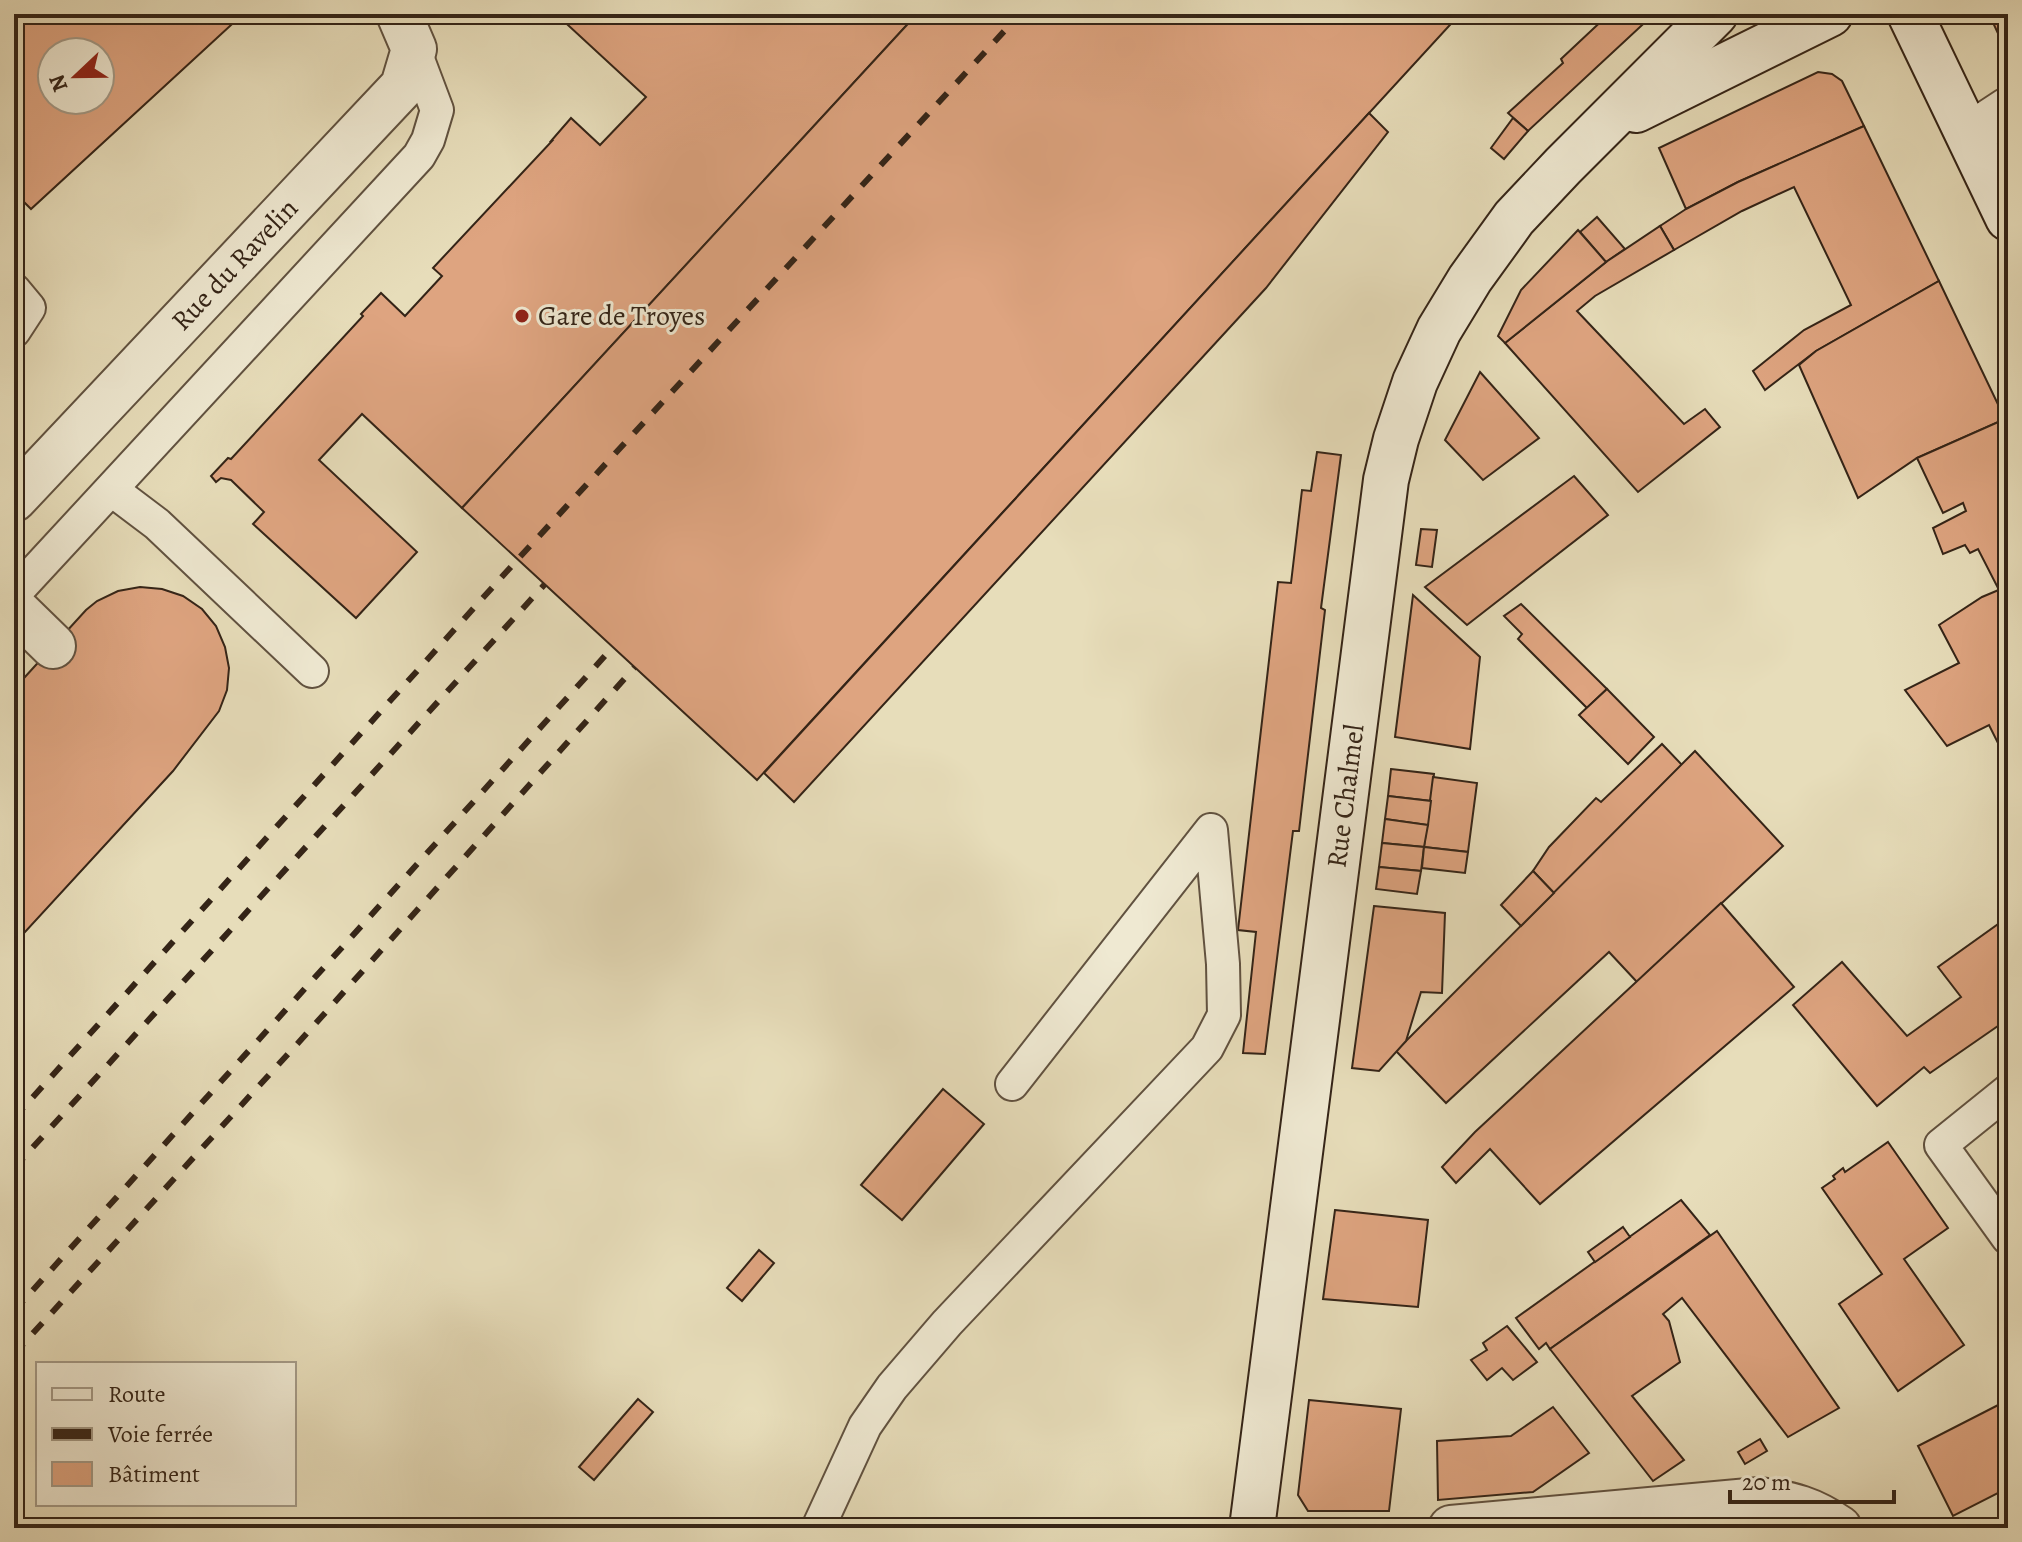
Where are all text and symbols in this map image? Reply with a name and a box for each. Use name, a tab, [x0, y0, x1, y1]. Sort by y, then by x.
north arrow	[36, 36, 116, 116]
text: N	[41, 70, 75, 96]
street label: Rue du Ravelin	[163, 190, 307, 339]
place label: Gare de Troyes	[538, 297, 705, 335]
marker: Gare de Troyes	[513, 307, 531, 325]
street label: Rue Chalmel	[1318, 722, 1374, 870]
legend	[36, 1362, 296, 1506]
text: Route	[108, 1378, 166, 1410]
text: Voie ferrée	[107, 1418, 213, 1450]
scale bar	[1730, 1454, 1894, 1504]
text: Bâtiment	[108, 1458, 200, 1490]
text: 20 m	[1742, 1466, 1791, 1498]

